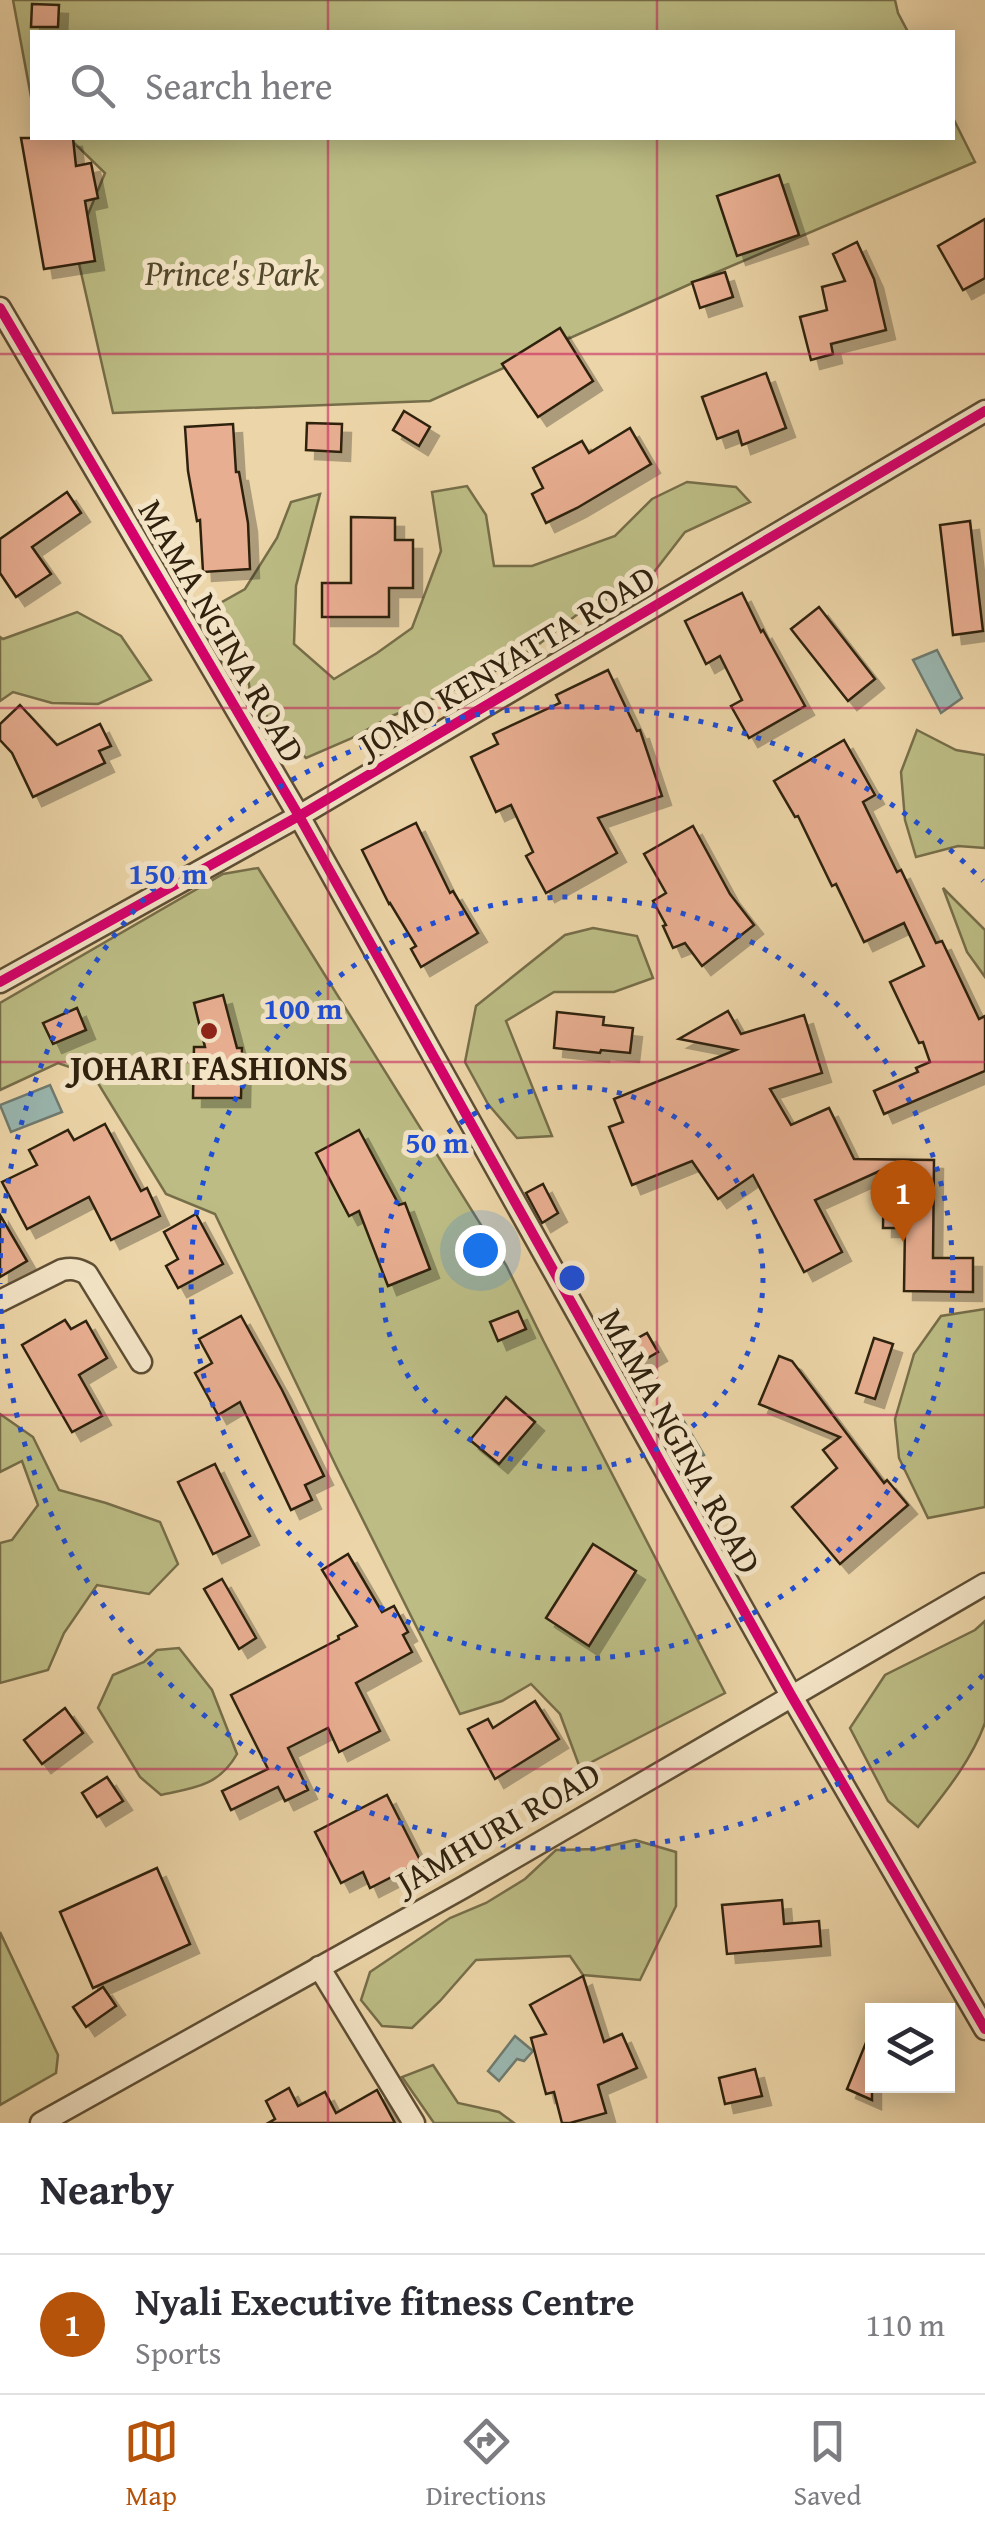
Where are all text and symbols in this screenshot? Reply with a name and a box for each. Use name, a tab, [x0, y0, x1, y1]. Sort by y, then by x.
search box	[30, 30, 955, 140]
text: Search here	[145, 57, 333, 113]
icon: search	[65, 58, 120, 113]
park label: Prince's Park	[144, 247, 320, 298]
street label: MAMA NGINA ROAD	[126, 490, 319, 772]
street label: JOMO KENYATTA ROAD	[345, 552, 665, 772]
text: 150 m	[129, 851, 208, 895]
text: 100 m	[264, 986, 343, 1030]
marker: JOHARI FASHIONS	[198, 1020, 220, 1042]
place label: JOHARI FASHIONS	[65, 1042, 348, 1093]
text: 50 m	[405, 1120, 469, 1164]
pin: 1	[870, 1160, 936, 1242]
your location	[455, 1225, 506, 1276]
centre of rings	[554, 1260, 590, 1296]
street label: MAMA NGINA ROAD	[586, 1299, 775, 1583]
street label: JAMHURI ROAD	[382, 1748, 610, 1909]
map controls	[865, 2003, 955, 2093]
button: layers	[865, 2003, 955, 2093]
text: Nearby	[40, 2158, 174, 2219]
text: Nyali Executive fitness Centre	[135, 2273, 634, 2329]
text: 1	[64, 2301, 81, 2348]
text: 110 m	[866, 2301, 945, 2348]
text: Sports	[135, 2329, 221, 2376]
tab: Map	[124, 2414, 179, 2515]
tab: Directions	[426, 2414, 546, 2515]
tab: Saved	[794, 2414, 861, 2515]

